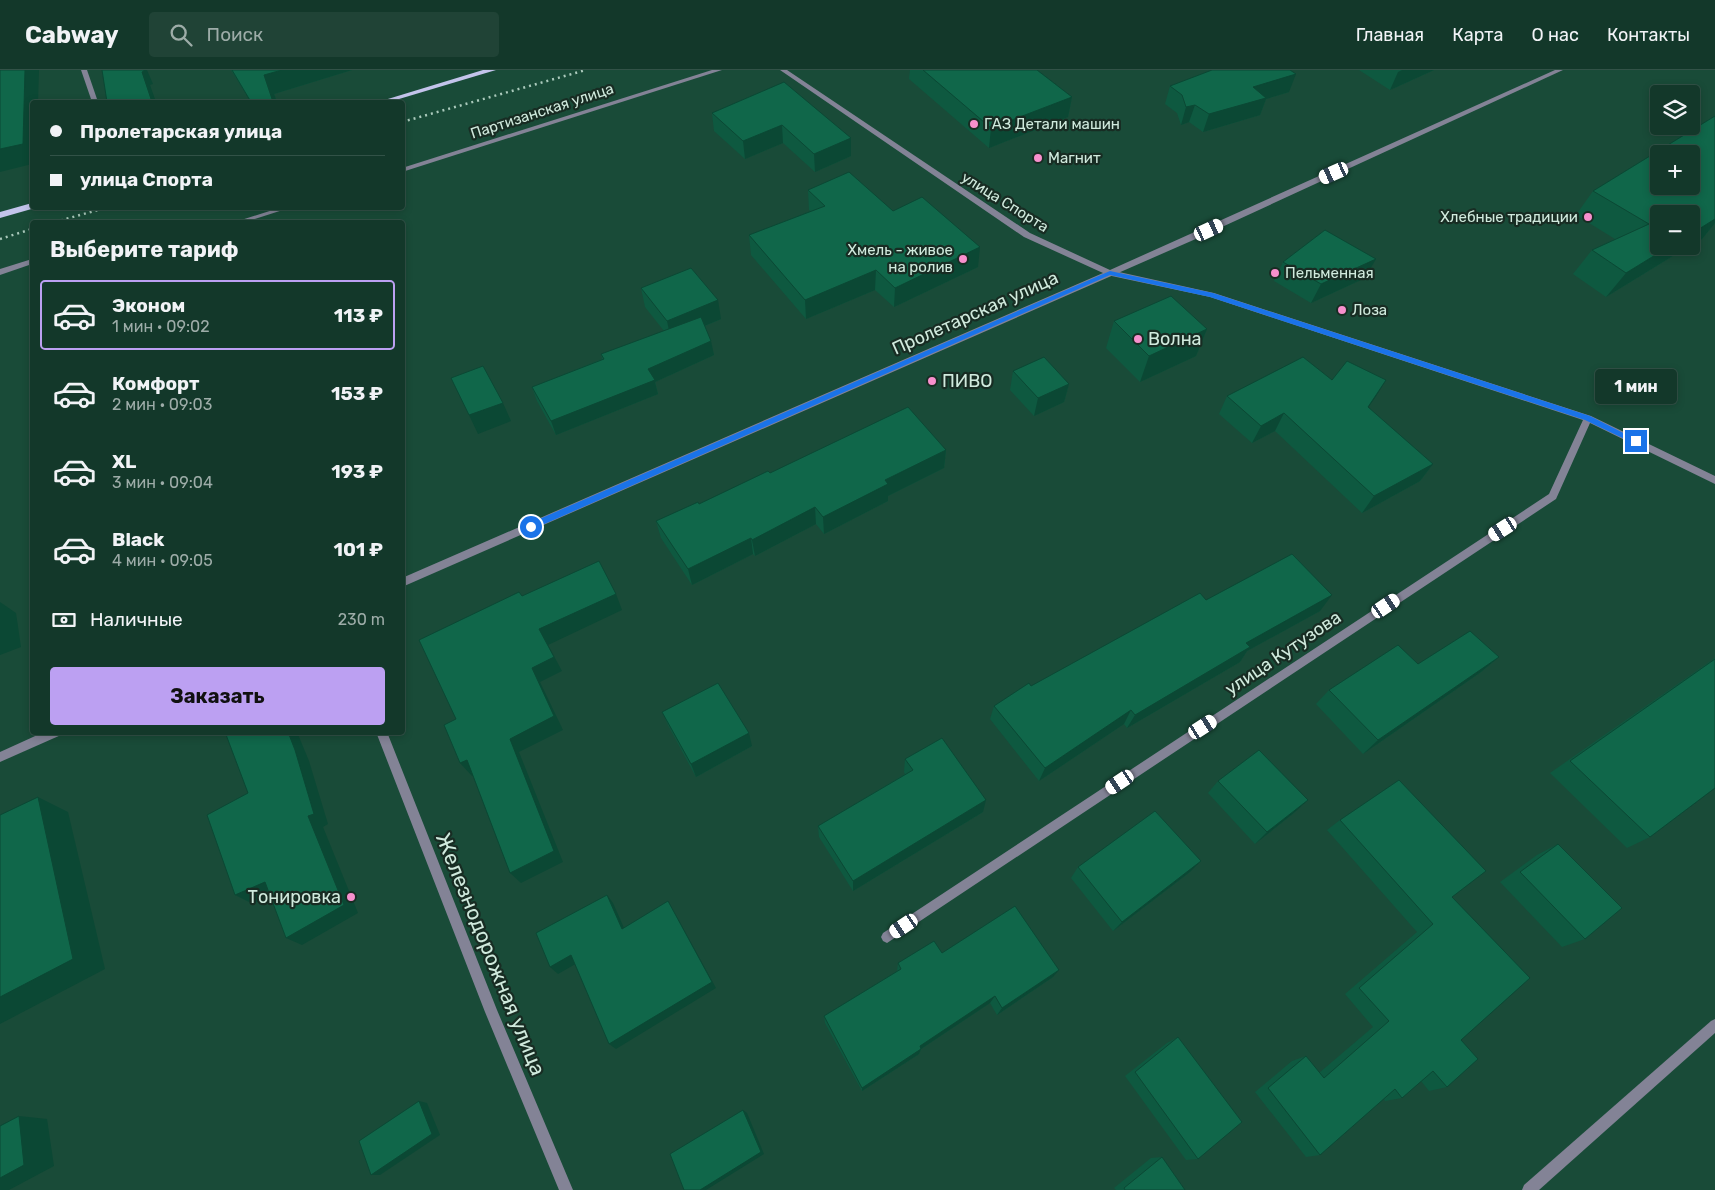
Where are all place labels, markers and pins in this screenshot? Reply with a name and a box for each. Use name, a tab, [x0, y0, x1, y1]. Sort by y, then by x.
place label: ГАЗ Детали машин	[984, 115, 1120, 133]
marker: ГАЗ Детали машин	[968, 118, 980, 130]
place label: Магнит	[1048, 149, 1101, 167]
marker: Магнит	[1032, 152, 1044, 164]
place label: Хлебные традиции	[1440, 208, 1578, 226]
marker: Хлебные традиции	[1582, 211, 1594, 223]
place label: Хмель - живое на ролив	[848, 241, 953, 276]
marker: Хмель - живое на ролив	[957, 253, 969, 265]
place label: Пельменная	[1285, 264, 1374, 282]
marker: Пельменная	[1269, 267, 1281, 279]
place label: Лоза	[1352, 301, 1387, 319]
marker: Лоза	[1336, 304, 1348, 316]
place label: Волна	[1148, 328, 1202, 350]
marker: Волна	[1132, 333, 1144, 345]
place label: ПИВО	[942, 370, 992, 392]
marker: ПИВО	[926, 375, 938, 387]
place label: Тонировка	[248, 886, 341, 908]
marker: Тонировка	[345, 891, 357, 903]

